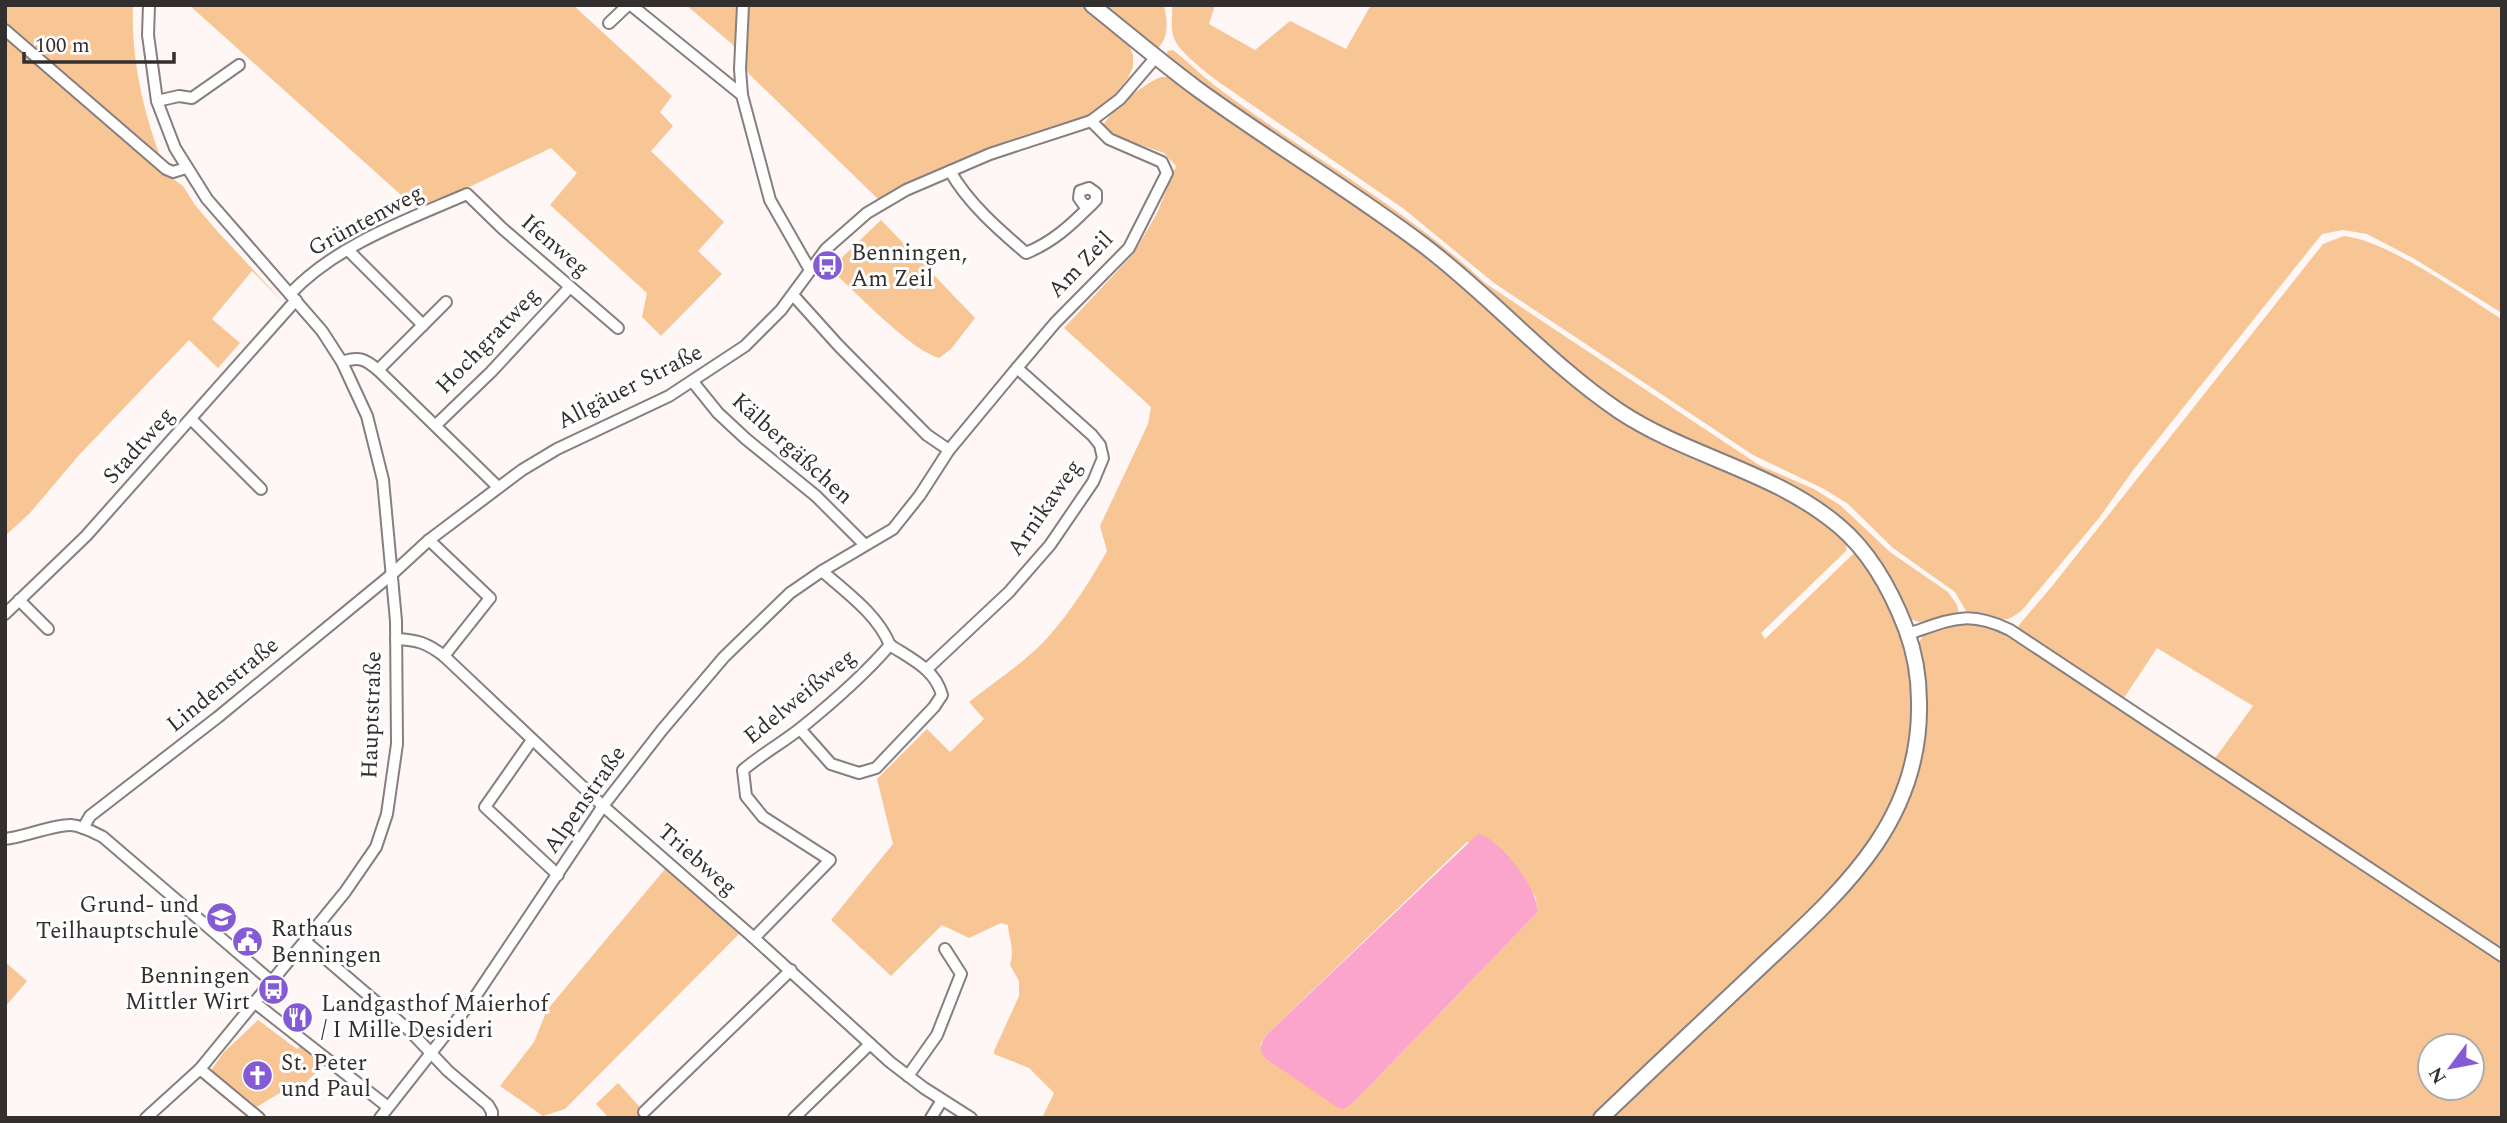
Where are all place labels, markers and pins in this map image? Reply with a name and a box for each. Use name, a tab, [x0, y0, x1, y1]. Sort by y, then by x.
place label: Benningen, Am Zeil	[851, 236, 967, 297]
bus stop icon: Benningen, Am Zeil	[811, 249, 845, 283]
place label: Grund- und Teilhauptschule	[36, 888, 199, 949]
school or university icon: Grund- und Teilhauptschule	[205, 901, 239, 935]
place label: Rathaus Benningen	[271, 912, 381, 973]
public building icon: Rathaus Benningen	[231, 925, 265, 959]
place label: Benningen Mittler Wirt	[125, 959, 250, 1020]
bus stop icon: Benningen Mittler Wirt	[256, 972, 290, 1006]
place label: Landgasthof Maierhof / I Mille Desideri	[321, 987, 550, 1048]
restaurant icon: Landgasthof Maierhof / I Mille Desideri	[281, 1000, 315, 1034]
place label: St. Peter und Paul	[281, 1046, 371, 1107]
church icon: St. Peter und Paul	[241, 1059, 275, 1093]

